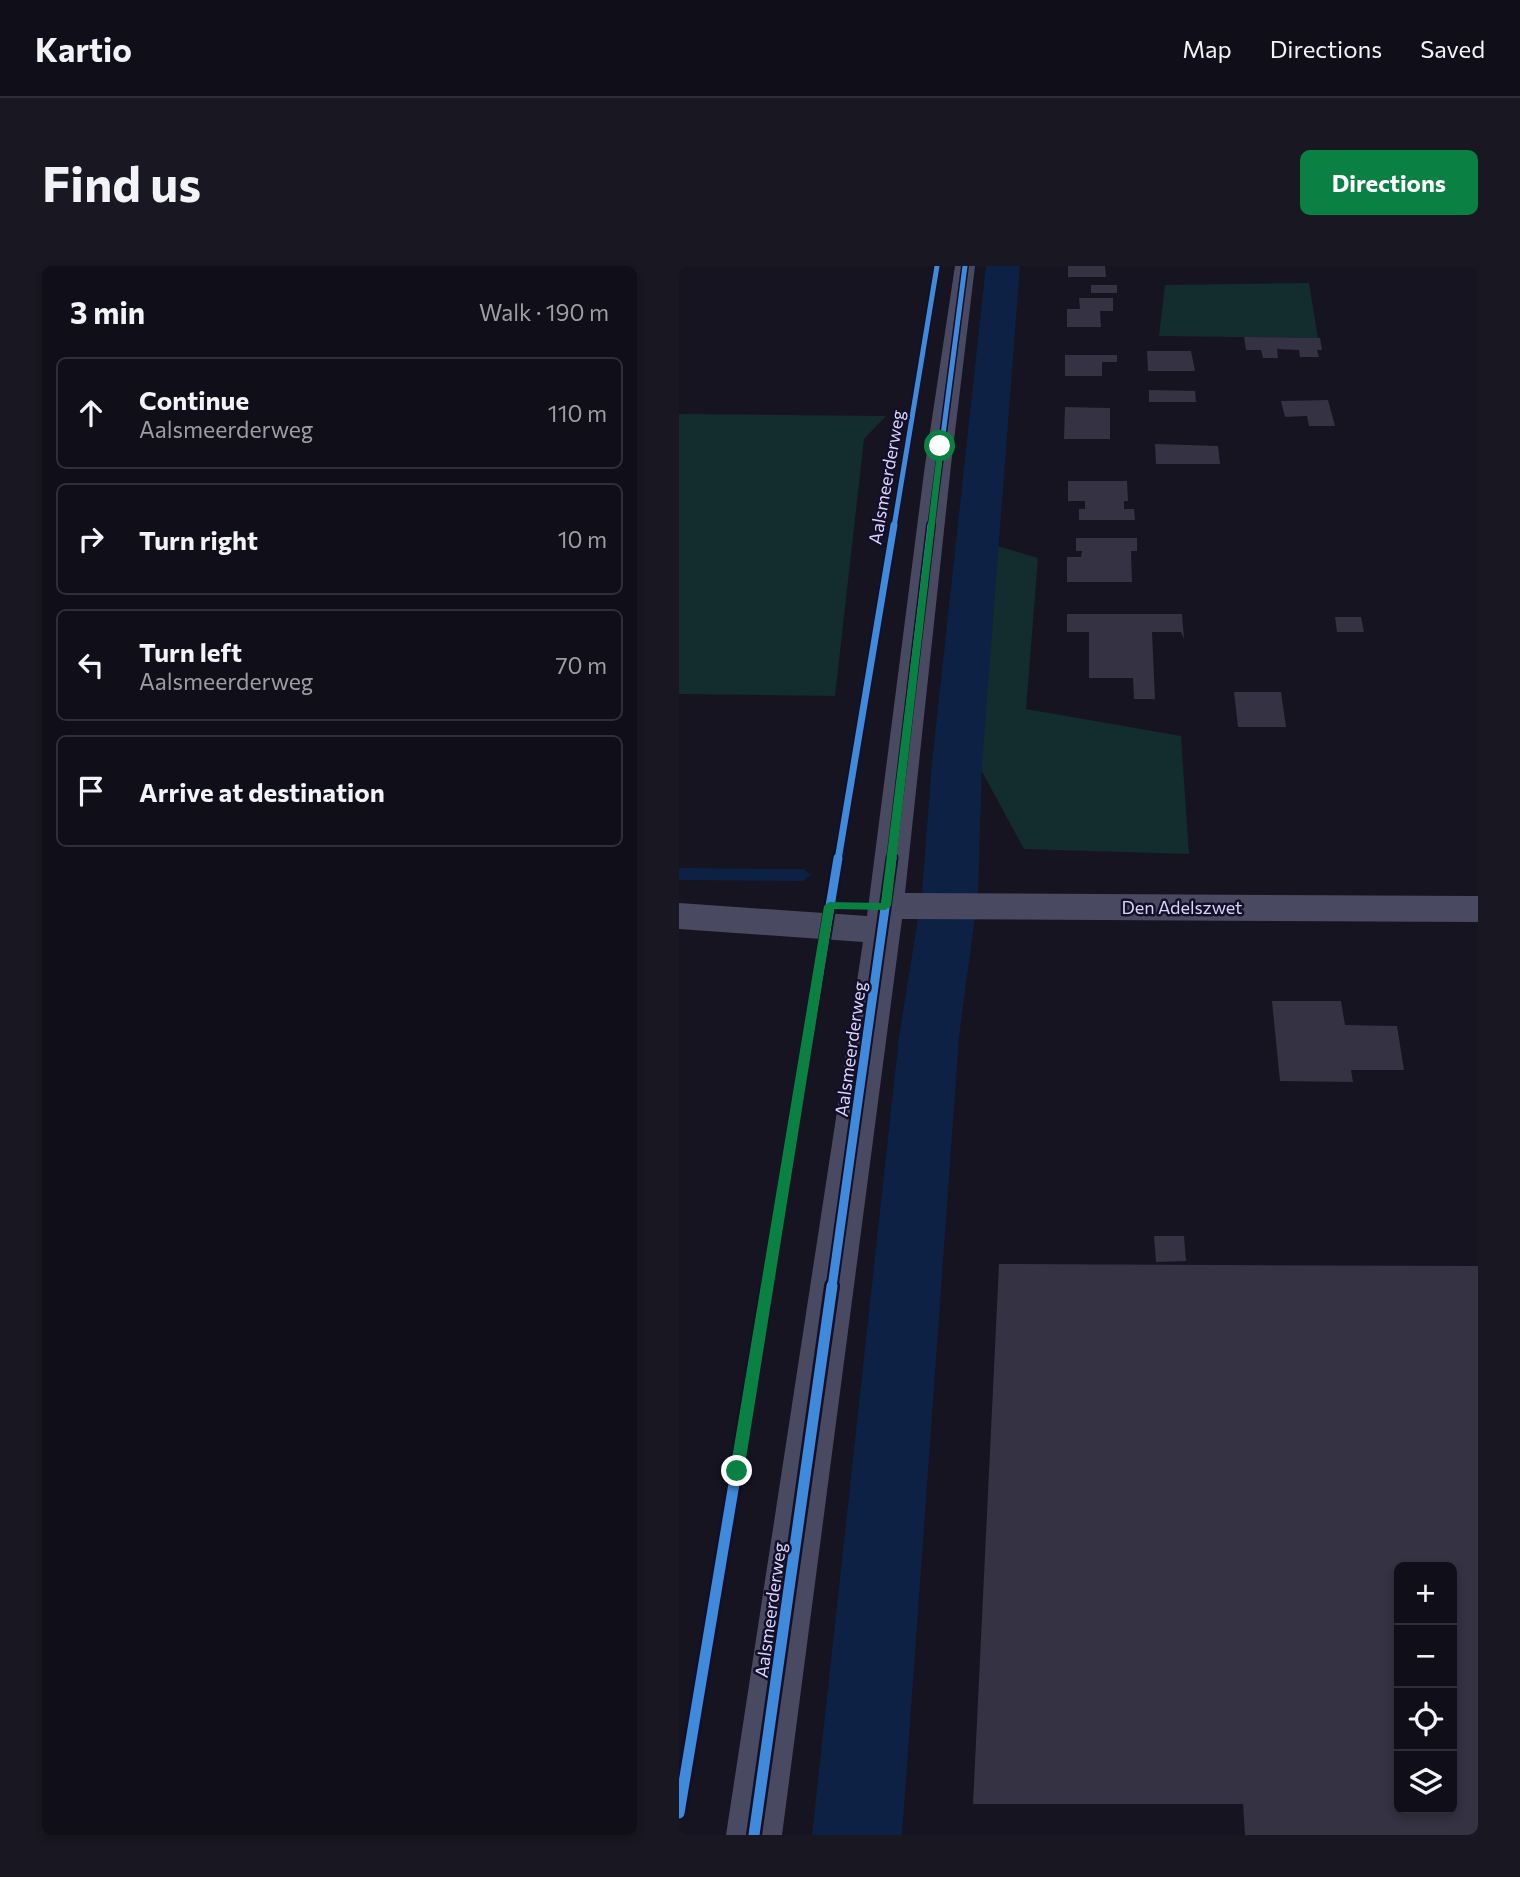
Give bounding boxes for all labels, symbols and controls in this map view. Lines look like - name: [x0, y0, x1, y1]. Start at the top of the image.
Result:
- text: Kartio: [35, 28, 132, 69]
- text: Map: [1182, 34, 1232, 63]
- text: Directions: [1270, 34, 1382, 63]
- text: Saved: [1420, 34, 1485, 63]
- button: Directions: [1300, 150, 1478, 215]
- text: Find us: [42, 152, 201, 212]
- text: 3 min: [70, 293, 145, 330]
- text: Walk · 190 m: [479, 298, 609, 326]
- text: Continue: [139, 384, 249, 415]
- icon: ahead: [72, 394, 110, 432]
- text: 110 m: [548, 399, 607, 427]
- street label: Aalsmeerderweg: [863, 408, 909, 546]
- text: Aalsmeerderweg: [139, 415, 313, 443]
- route start: [924, 430, 955, 461]
- icon: right: [72, 520, 110, 558]
- text: Turn right: [139, 524, 258, 555]
- text: 10 m: [558, 525, 607, 553]
- text: Turn left: [139, 636, 242, 667]
- icon: left: [72, 646, 110, 684]
- text: 70 m: [555, 651, 607, 679]
- text: Aalsmeerderweg: [139, 667, 313, 695]
- icon: arrive: [72, 772, 110, 810]
- text: Arrive at destination: [139, 776, 385, 807]
- street label: Den Adelszwet: [1122, 896, 1242, 918]
- street label: Aalsmeerderweg: [830, 980, 870, 1118]
- route end: [721, 1455, 752, 1486]
- street label: Aalsmeerderweg: [750, 1541, 790, 1679]
- map controls: [1394, 1562, 1457, 1814]
- button: +: [1394, 1562, 1457, 1625]
- button: −: [1394, 1625, 1457, 1688]
- button: locate: [1394, 1688, 1457, 1751]
- button: layers: [1394, 1751, 1457, 1814]

